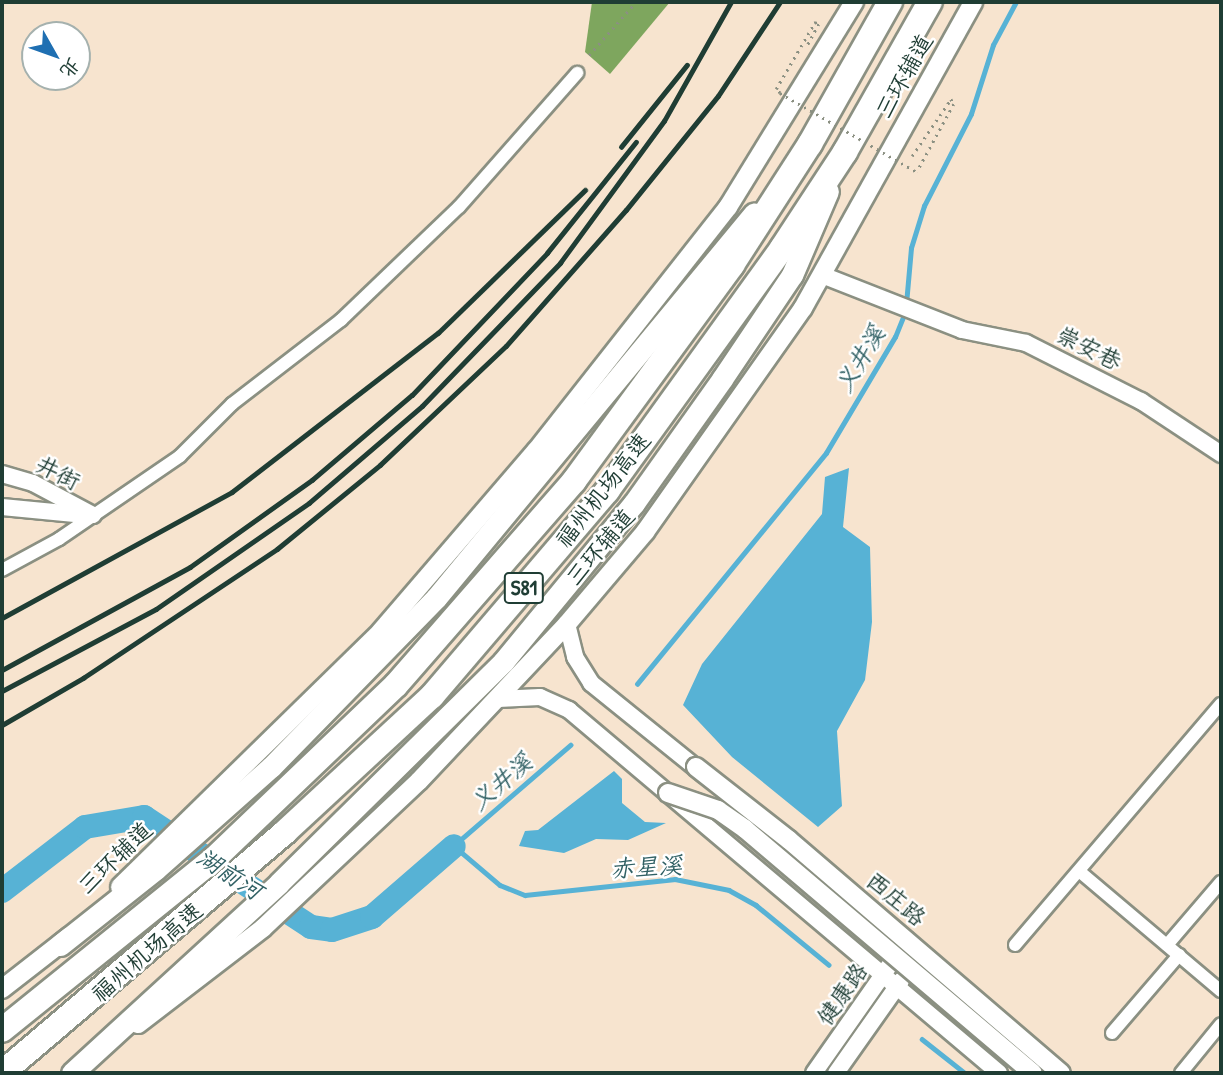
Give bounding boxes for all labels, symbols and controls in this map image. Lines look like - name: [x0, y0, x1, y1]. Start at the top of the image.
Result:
- north arrow: [21, 21, 91, 91]
- street label: 三环辅道: [870, 29, 938, 123]
- text: 北: [54, 53, 87, 84]
- street label: 崇安巷: [1052, 320, 1126, 376]
- water label: 义井溪: [829, 321, 891, 397]
- street label: 福州机场高速: [550, 427, 656, 553]
- street label: 井街: [31, 450, 85, 496]
- street label: 三环辅道: [560, 503, 640, 591]
- road number: S81: [503, 570, 545, 606]
- water label: 义井溪: [464, 748, 538, 816]
- street label: 三环辅道: [72, 816, 158, 900]
- water label: 湖前河: [192, 842, 268, 906]
- water label: 赤星溪: [609, 851, 683, 883]
- street label: 西庄路: [861, 866, 931, 932]
- street label: 福州机场高速: [86, 896, 208, 1008]
- street label: 健康路: [811, 958, 873, 1030]

